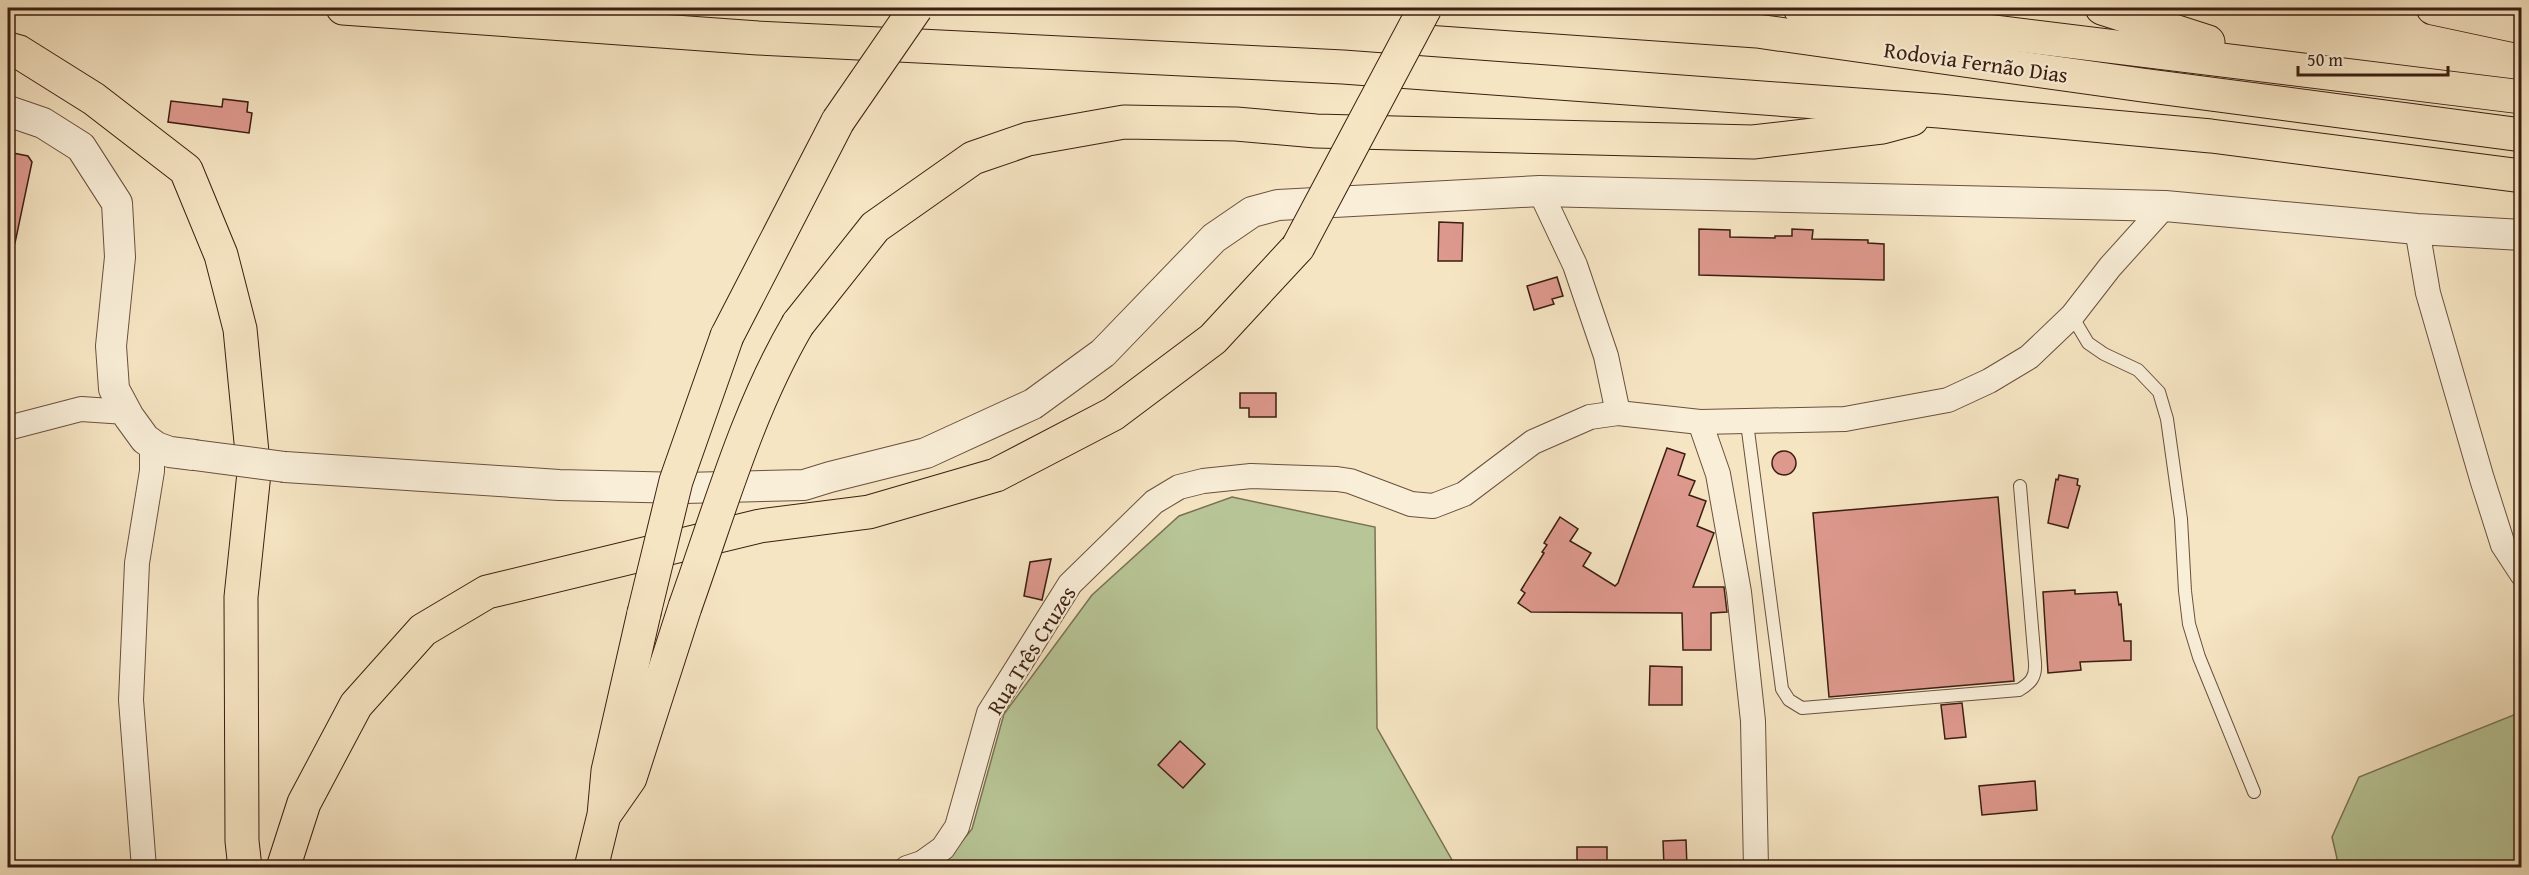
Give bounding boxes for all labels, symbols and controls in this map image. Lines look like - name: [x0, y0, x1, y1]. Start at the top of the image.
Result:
- street label: Rodovia Fernão Dias: [1882, 33, 2070, 91]
- scale bar: [2298, 39, 2448, 77]
- text: 50 m: [2307, 46, 2343, 73]
- street label: Rua Três Cruzes: [979, 579, 1083, 721]

